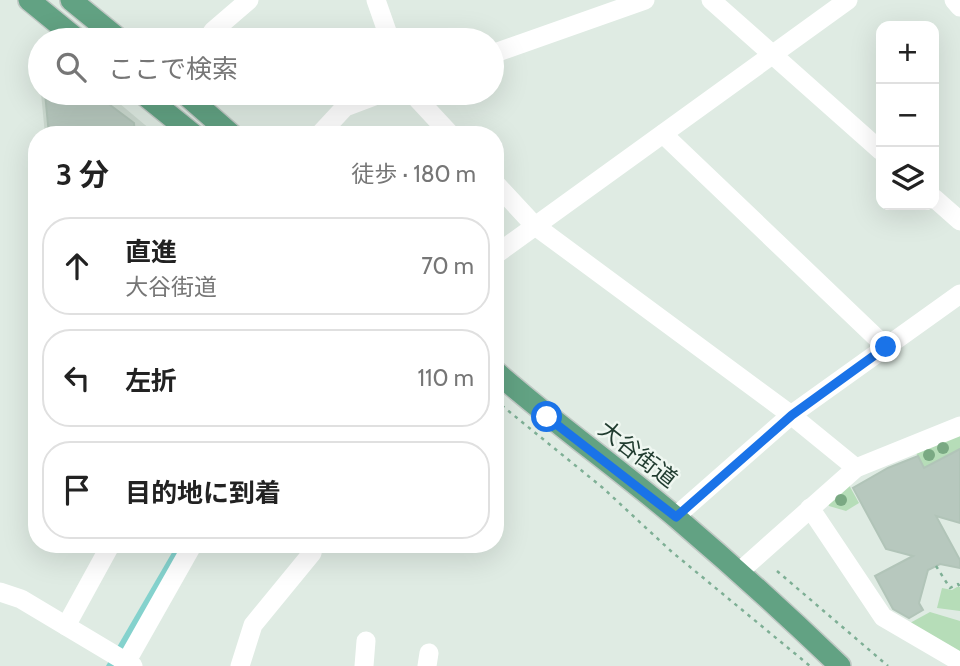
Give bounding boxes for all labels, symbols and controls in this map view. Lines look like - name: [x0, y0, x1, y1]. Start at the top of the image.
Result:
- map controls: [876, 21, 939, 210]
- button: +: [876, 21, 939, 84]
- search box: [28, 28, 504, 105]
- icon: search: [52, 48, 90, 86]
- text: ここで検索: [108, 53, 238, 85]
- button: −: [876, 84, 939, 147]
- button: layers: [876, 147, 939, 210]
- text: 3 分: [56, 156, 109, 193]
- text: 徒歩 · 180 m: [351, 160, 476, 188]
- text: 直進: [125, 236, 177, 268]
- icon: ahead: [58, 247, 96, 285]
- text: 70 m: [421, 252, 474, 280]
- text: 大谷街道: [125, 273, 217, 301]
- route end: [870, 331, 901, 362]
- icon: left: [58, 359, 96, 397]
- text: 110 m: [418, 364, 474, 392]
- text: 左折: [125, 365, 177, 397]
- route start: [531, 401, 562, 432]
- street label: 大谷街道: [593, 415, 683, 493]
- icon: arrive: [58, 471, 96, 509]
- text: 目的地に到着: [125, 477, 281, 509]

